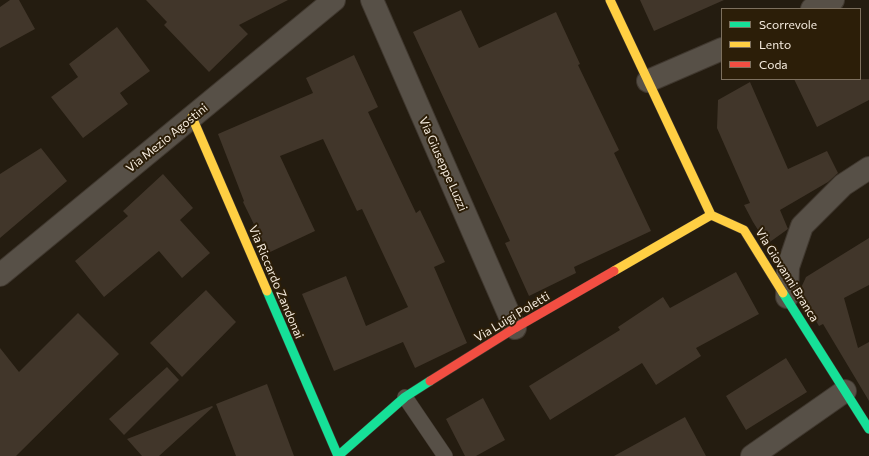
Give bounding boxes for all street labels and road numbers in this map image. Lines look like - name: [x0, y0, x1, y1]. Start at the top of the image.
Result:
- street label: Via Mezio Agostini: [123, 101, 211, 175]
- street label: Via Giuseppe Luzzi: [416, 115, 470, 213]
- street label: Via Riccardo Zandonai: [246, 223, 306, 341]
- street label: Via Giovanni Branca: [752, 225, 822, 325]
- street label: Via Luigi Poletti: [472, 289, 552, 345]

